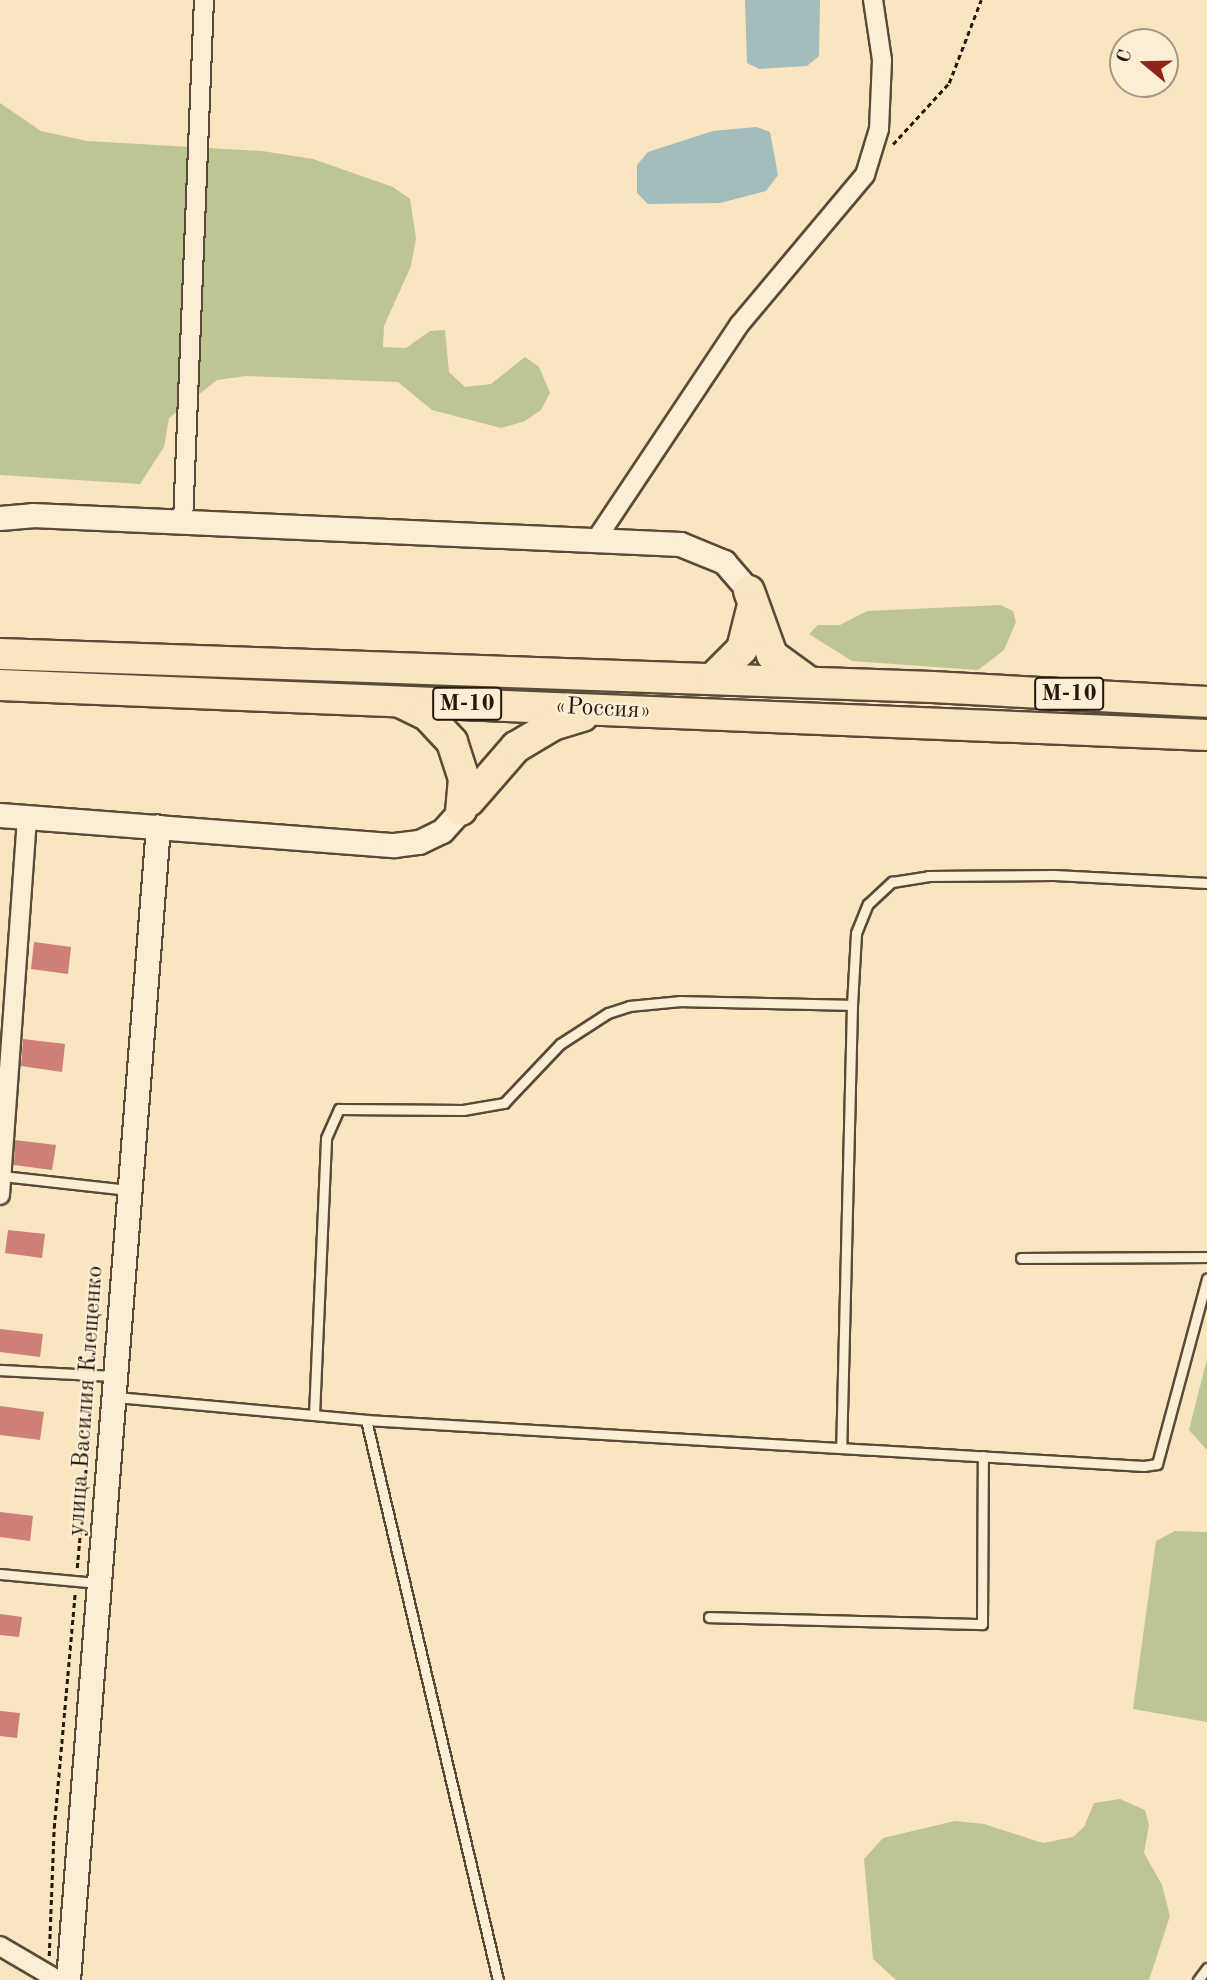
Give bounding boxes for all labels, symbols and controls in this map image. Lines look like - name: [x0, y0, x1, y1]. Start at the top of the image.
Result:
- north arrow: [1109, 28, 1179, 98]
- text: С: [1115, 48, 1137, 66]
- road number: М-10: [1034, 674, 1104, 714]
- road number: М-10: [432, 684, 502, 724]
- street label: «Россия»: [554, 693, 652, 727]
- street label: улица Василия Клещенко: [63, 1265, 111, 1537]

